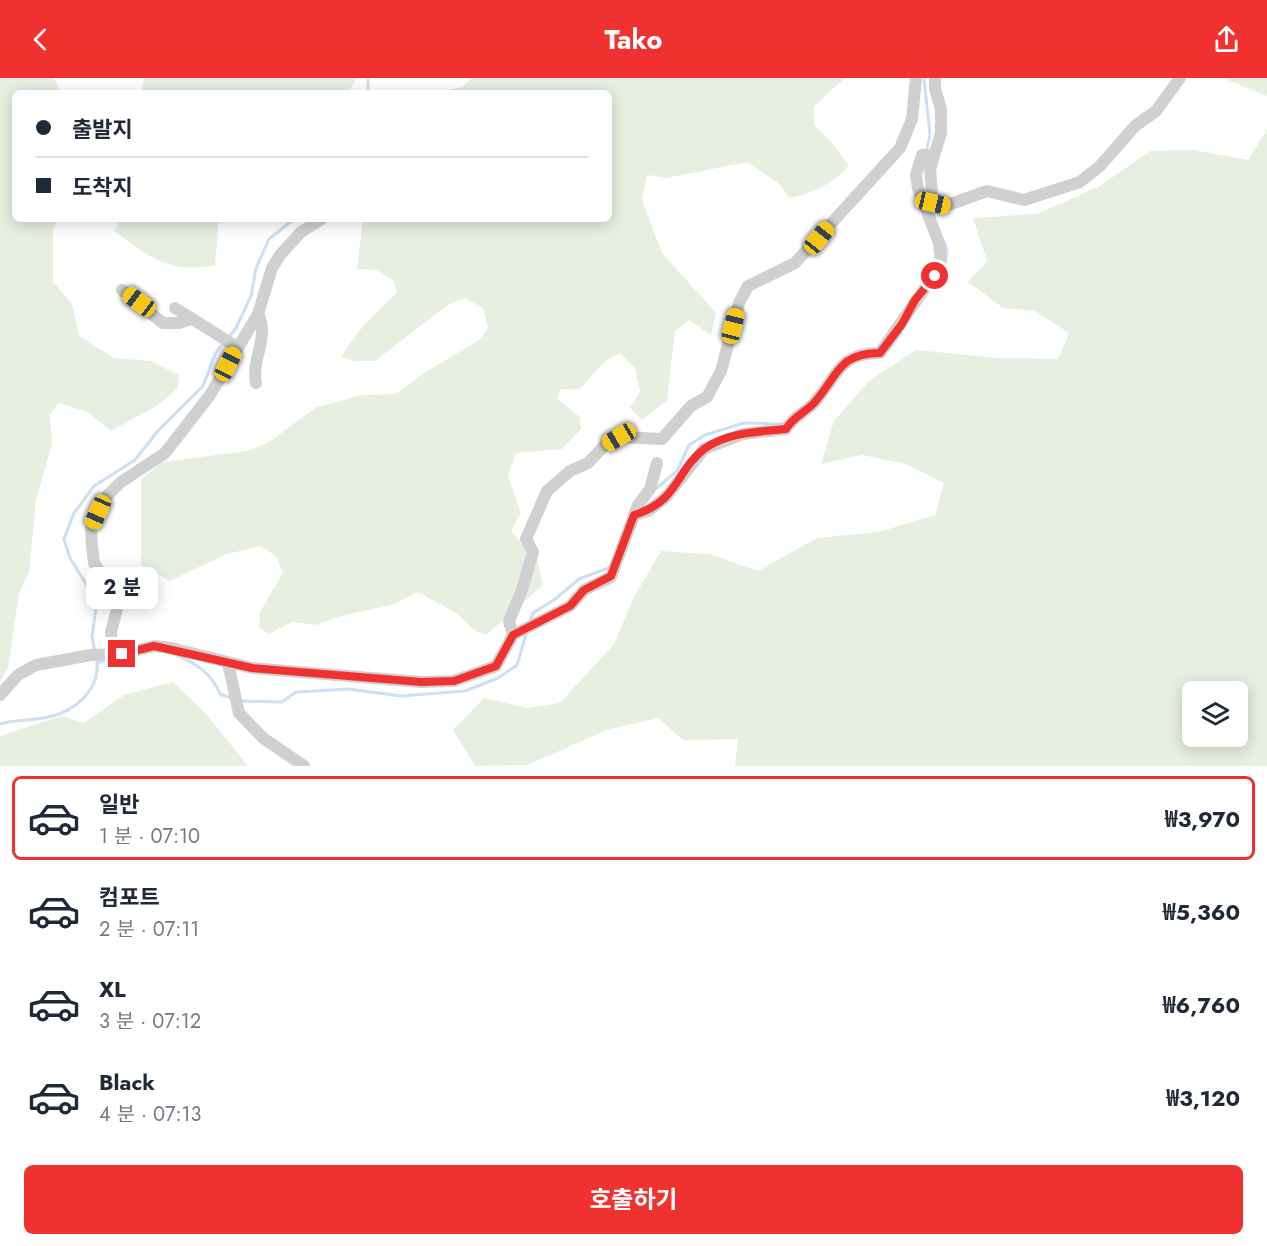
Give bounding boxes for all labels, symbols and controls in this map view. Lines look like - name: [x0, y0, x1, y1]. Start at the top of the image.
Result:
- text: Tako: [604, 20, 663, 59]
- icon: back: [24, 23, 57, 56]
- icon: share: [1210, 23, 1243, 56]
- text: 출발지: [72, 113, 133, 145]
- text: 도착지: [72, 171, 133, 203]
- car: [913, 190, 953, 216]
- car: [801, 218, 837, 258]
- route start: [921, 262, 948, 289]
- car: [119, 284, 159, 320]
- car: [720, 306, 746, 346]
- car: [212, 344, 244, 384]
- car: [599, 420, 639, 454]
- car: [82, 492, 114, 532]
- callout: 2 분: [86, 567, 158, 609]
- text: 2 분: [103, 573, 141, 602]
- route end: [108, 640, 135, 667]
- map controls: [1182, 681, 1248, 747]
- button: layers: [1182, 681, 1248, 747]
- text: 일반: [99, 788, 139, 820]
- icon: car: [27, 791, 81, 845]
- text: ₩3,970: [1165, 803, 1240, 835]
- text: 1 분 · 07:10: [99, 822, 200, 851]
- text: 컴포트: [99, 881, 160, 913]
- icon: car: [27, 884, 81, 938]
- text: ₩5,360: [1163, 896, 1240, 928]
- text: 2 분 · 07:11: [99, 915, 199, 944]
- text: XL: [99, 973, 126, 1005]
- icon: car: [27, 977, 81, 1031]
- text: ₩6,760: [1163, 989, 1240, 1021]
- text: 3 분 · 07:12: [99, 1007, 201, 1036]
- text: Black: [99, 1066, 155, 1098]
- icon: car: [27, 1070, 81, 1124]
- text: ₩3,120: [1166, 1082, 1240, 1114]
- text: 4 분 · 07:13: [99, 1100, 201, 1129]
- button: 호출하기: [24, 1165, 1243, 1234]

